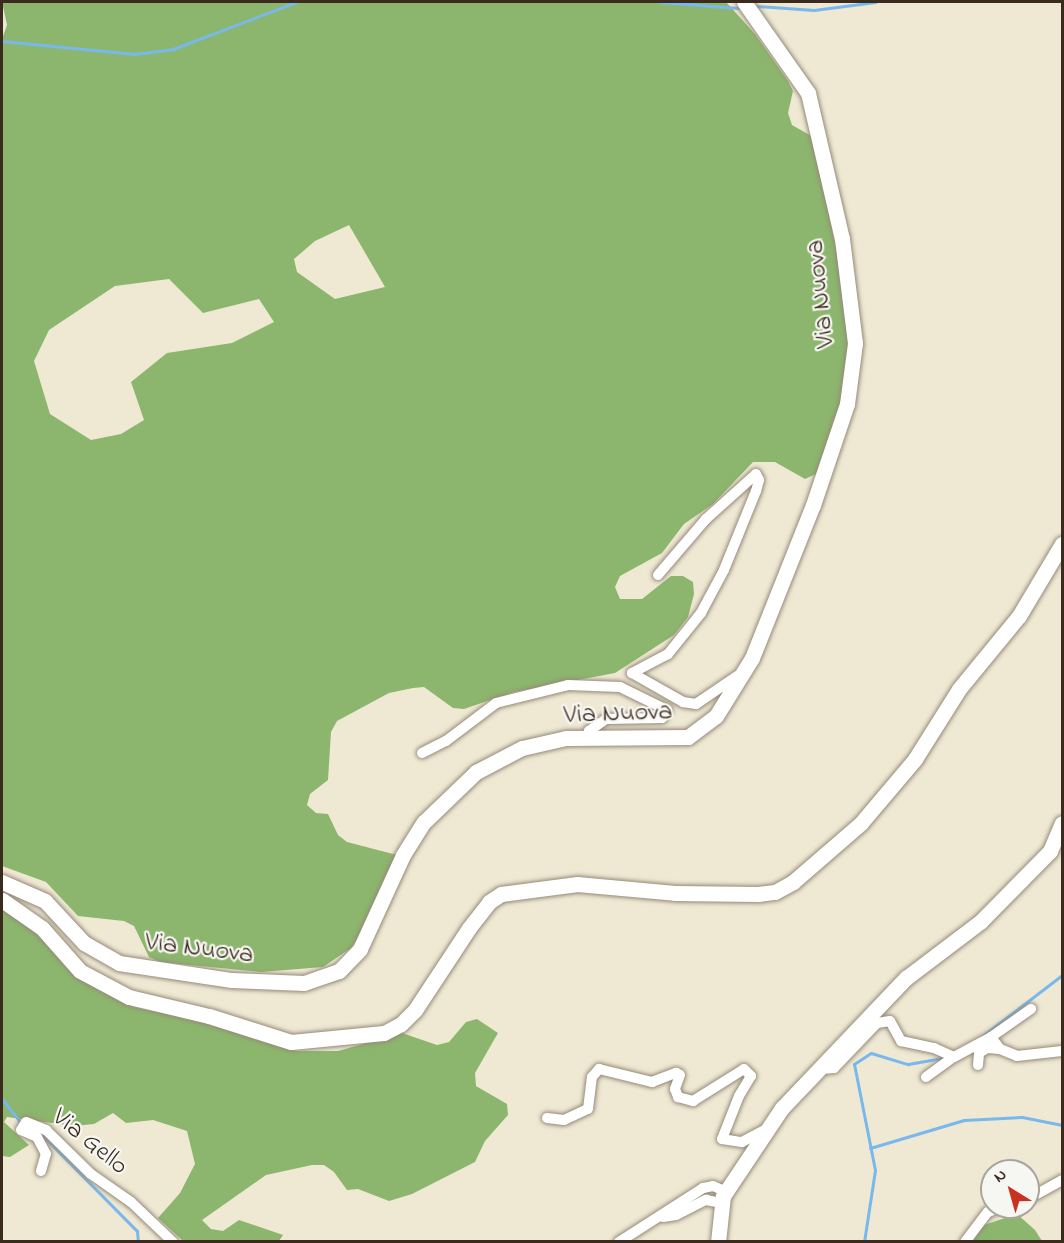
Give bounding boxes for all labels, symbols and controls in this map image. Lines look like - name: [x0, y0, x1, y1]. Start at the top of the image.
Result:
- street label: Via Nuova: [801, 238, 843, 350]
- street label: Via Nuova: [563, 698, 673, 732]
- street label: Via Nuova: [143, 928, 255, 972]
- street label: Via Gello: [45, 1103, 133, 1183]
- north arrow: [980, 1159, 1040, 1219]
- text: N: [989, 1163, 1012, 1189]

